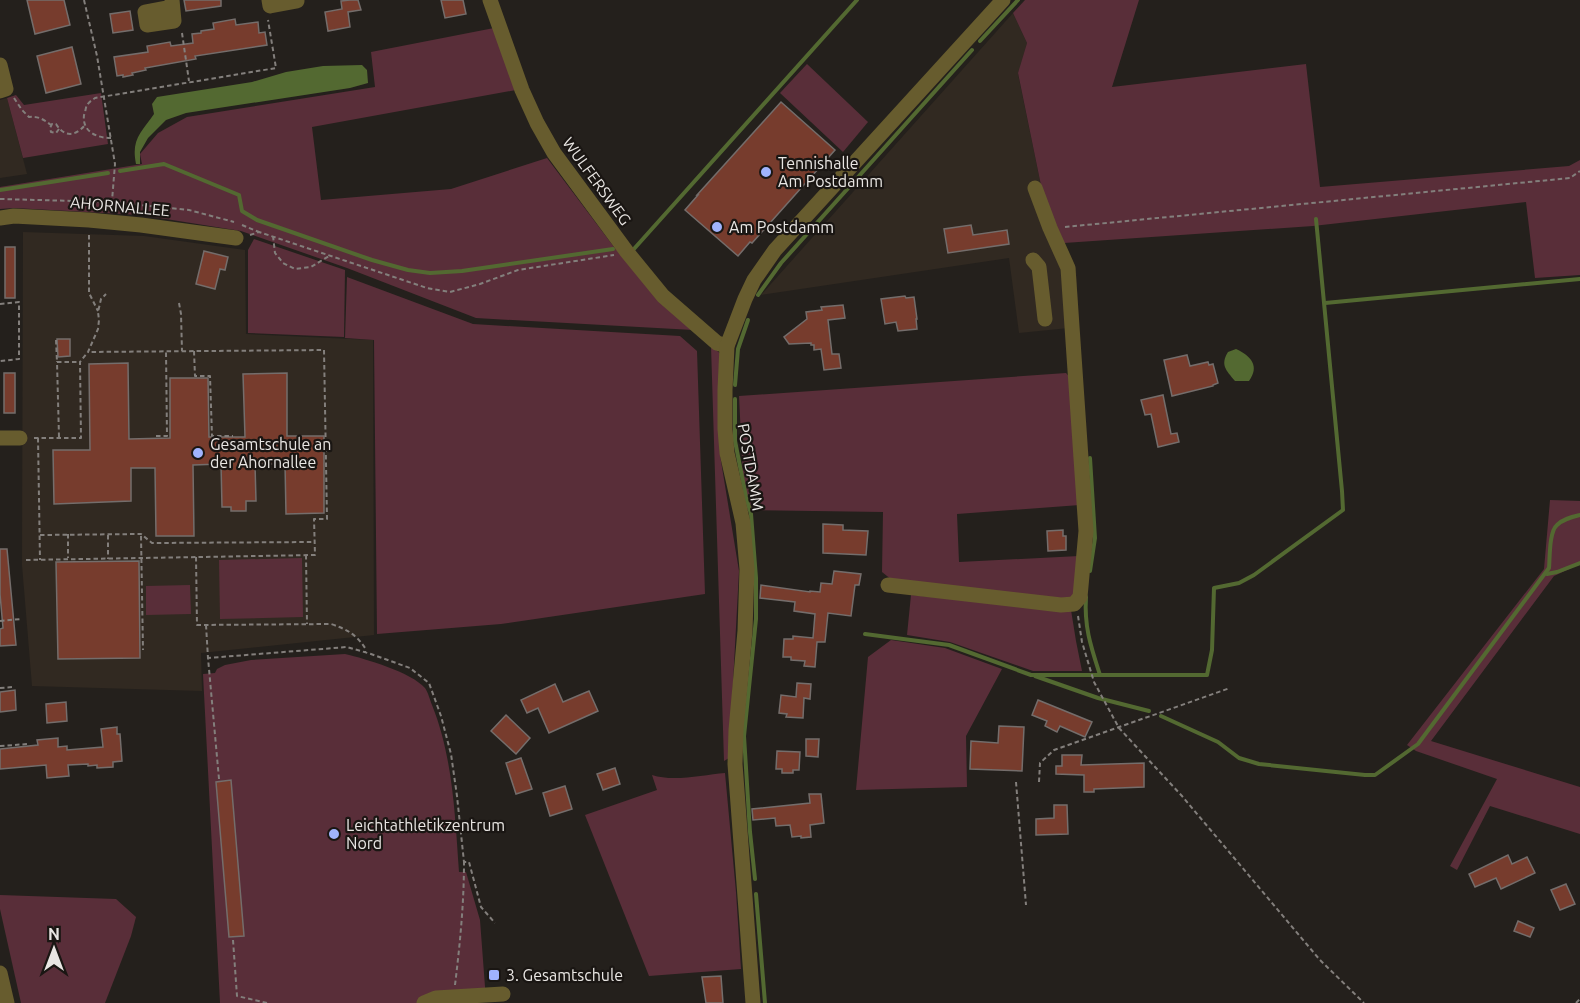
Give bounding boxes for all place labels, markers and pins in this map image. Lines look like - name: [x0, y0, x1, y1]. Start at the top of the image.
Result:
- place label: Tennishalle Am Postdamm: [778, 154, 883, 190]
- marker: Tennishalle Am Postdamm: [759, 165, 773, 179]
- place label: Am Postdamm: [729, 218, 834, 236]
- marker: Am Postdamm: [710, 220, 724, 234]
- place label: Gesamtschule an der Ahornallee: [210, 435, 331, 471]
- marker: Gesamtschule an der Ahornallee: [191, 446, 205, 460]
- place label: Leichtathletikzentrum Nord: [346, 816, 505, 852]
- marker: Leichtathletikzentrum Nord: [327, 827, 341, 841]
- place label: 3. Gesamtschule: [506, 966, 623, 984]
- marker: 3. Gesamtschule: [487, 968, 501, 982]

